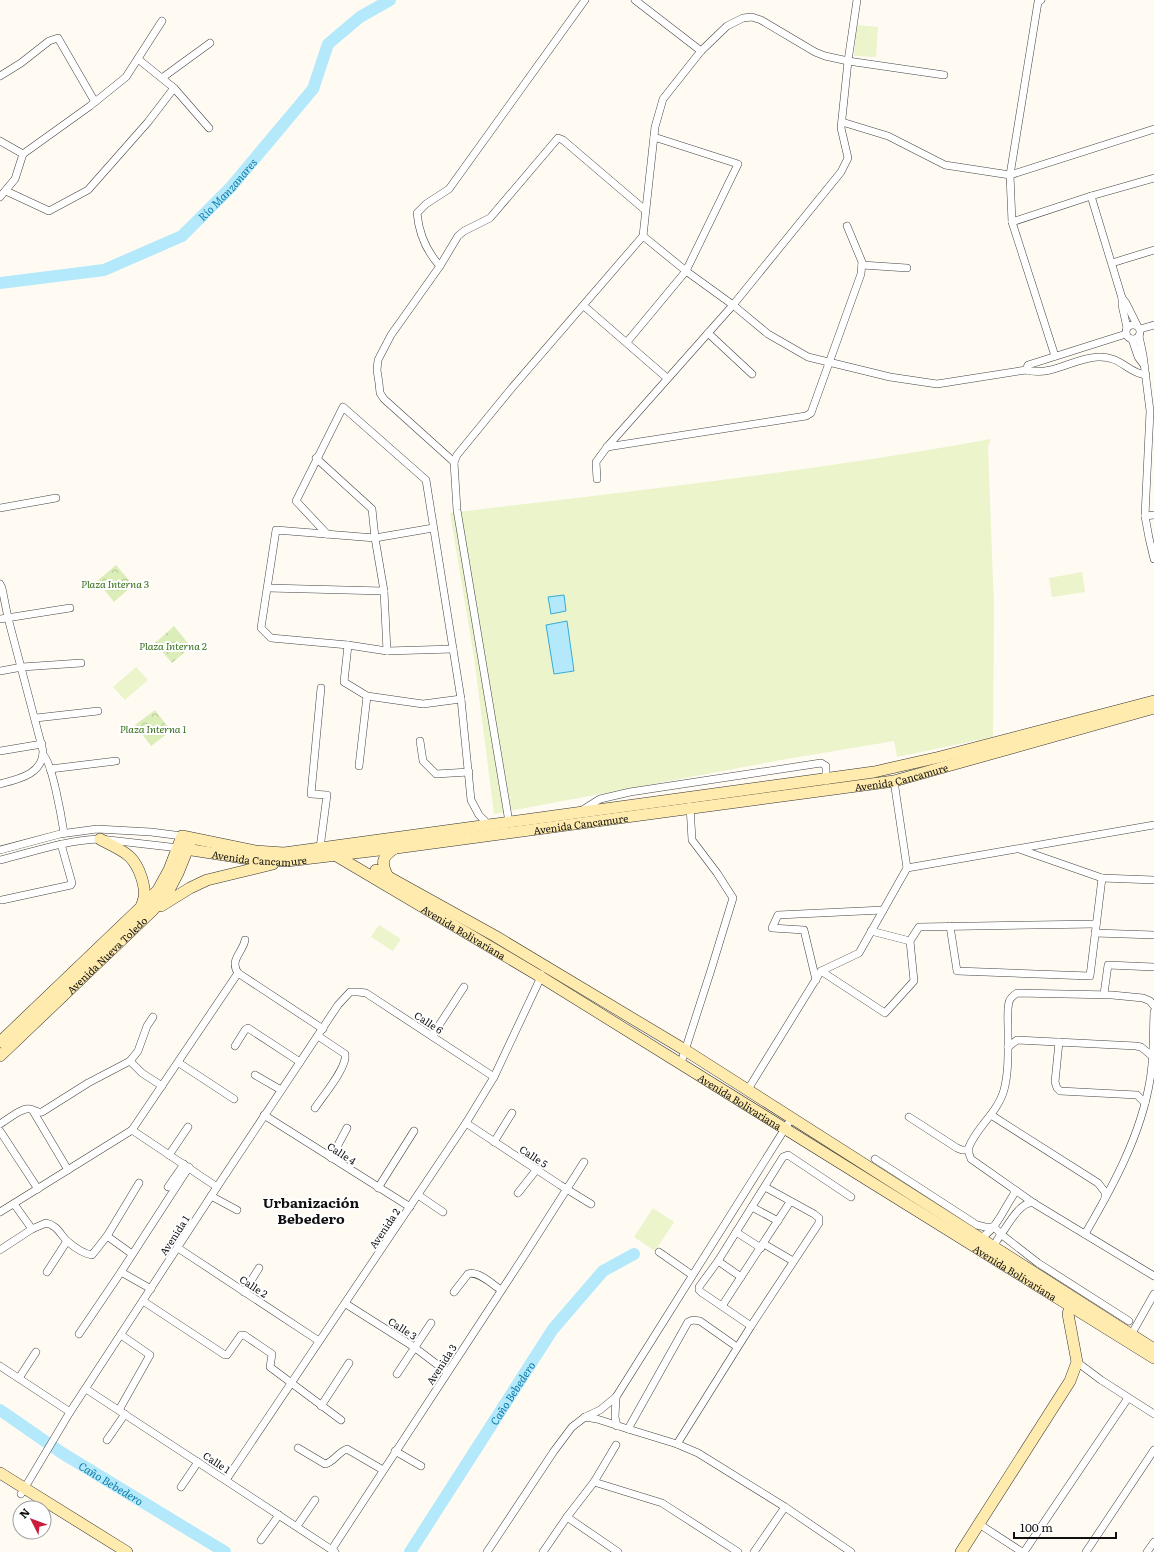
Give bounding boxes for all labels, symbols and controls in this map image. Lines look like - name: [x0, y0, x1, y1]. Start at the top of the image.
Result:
- water label: Río Manzanares: [194, 154, 260, 224]
- park label: Plaza Interna 3: [81, 576, 149, 591]
- park label: Plaza Interna 2: [139, 638, 207, 653]
- park label: Plaza Interna 1: [120, 721, 186, 736]
- street label: Avenida Cancamure: [854, 759, 949, 794]
- street label: Avenida Cancamure: [532, 809, 629, 837]
- street label: Avenida Cancamure: [211, 846, 308, 869]
- street label: Avenida Bolivariana: [419, 901, 510, 963]
- street label: Avenida Nueva Toledo: [63, 912, 150, 997]
- street label: Calle 6: [412, 1007, 447, 1037]
- street label: Avenida Bolivariana: [696, 1069, 785, 1133]
- street label: Calle 4: [325, 1138, 360, 1168]
- street label: Calle 5: [517, 1141, 551, 1171]
- district label: Urbanización Bebedero: [263, 1192, 359, 1228]
- street label: Avenida 2: [365, 1205, 403, 1251]
- street label: Avenida 1: [156, 1212, 192, 1258]
- street label: Avenida Bolivariana: [971, 1240, 1061, 1304]
- street label: Calle 2: [237, 1271, 271, 1301]
- street label: Calle 3: [386, 1313, 420, 1343]
- street label: Avenida 3: [422, 1341, 460, 1387]
- water label: Caño Bebedero: [486, 1358, 538, 1428]
- street label: Calle 1: [200, 1448, 234, 1476]
- water label: Caño Bebedero: [76, 1457, 147, 1509]
- north arrow: [12, 1500, 52, 1540]
- text: N: [15, 1504, 33, 1521]
- scale bar: [1014, 1514, 1116, 1540]
- text: 100 m: [1020, 1518, 1053, 1536]

